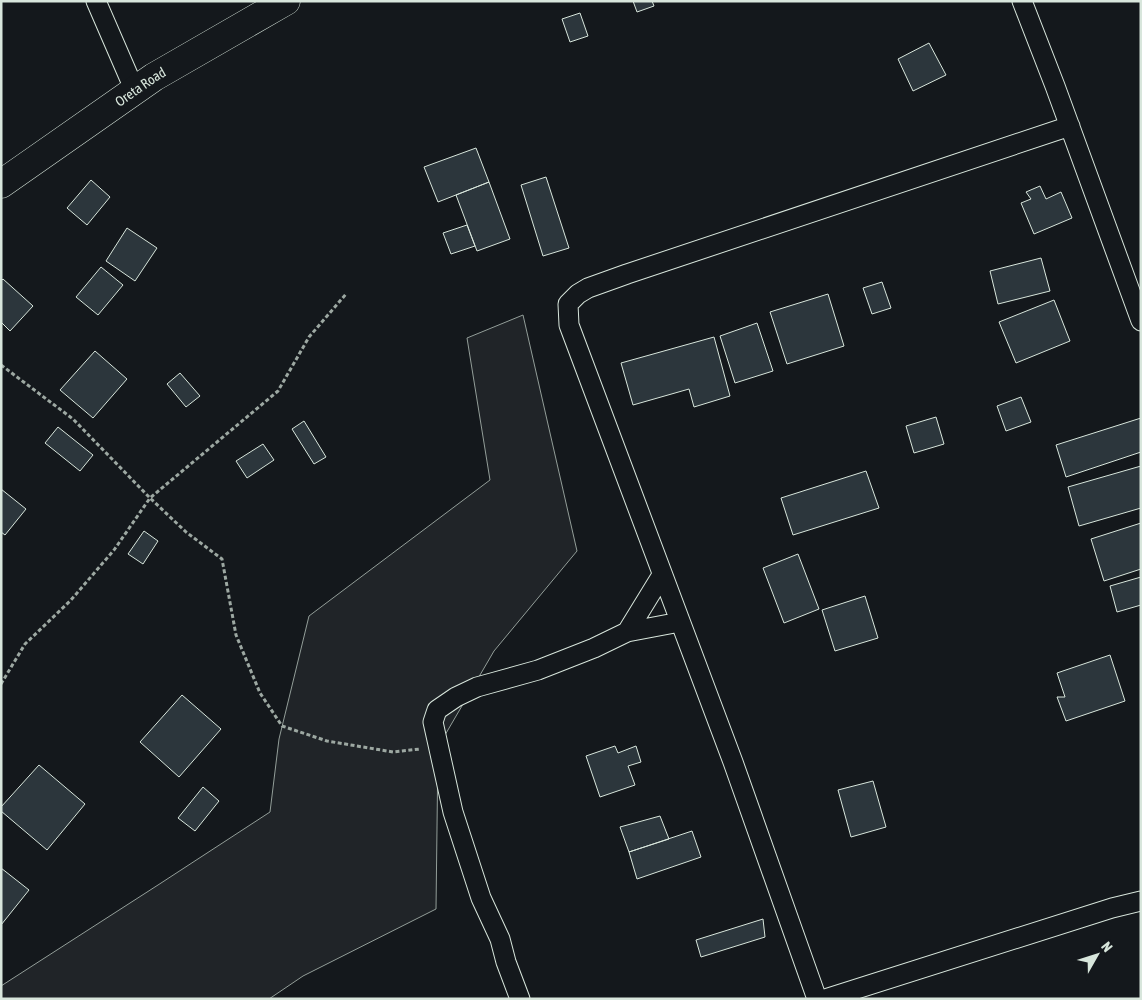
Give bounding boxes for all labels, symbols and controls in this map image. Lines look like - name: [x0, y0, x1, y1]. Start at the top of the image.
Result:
- street label: Oreta Road: [112, 64, 169, 110]
- north arrow: [1072, 930, 1122, 980]
- text: N: [1098, 939, 1116, 955]

